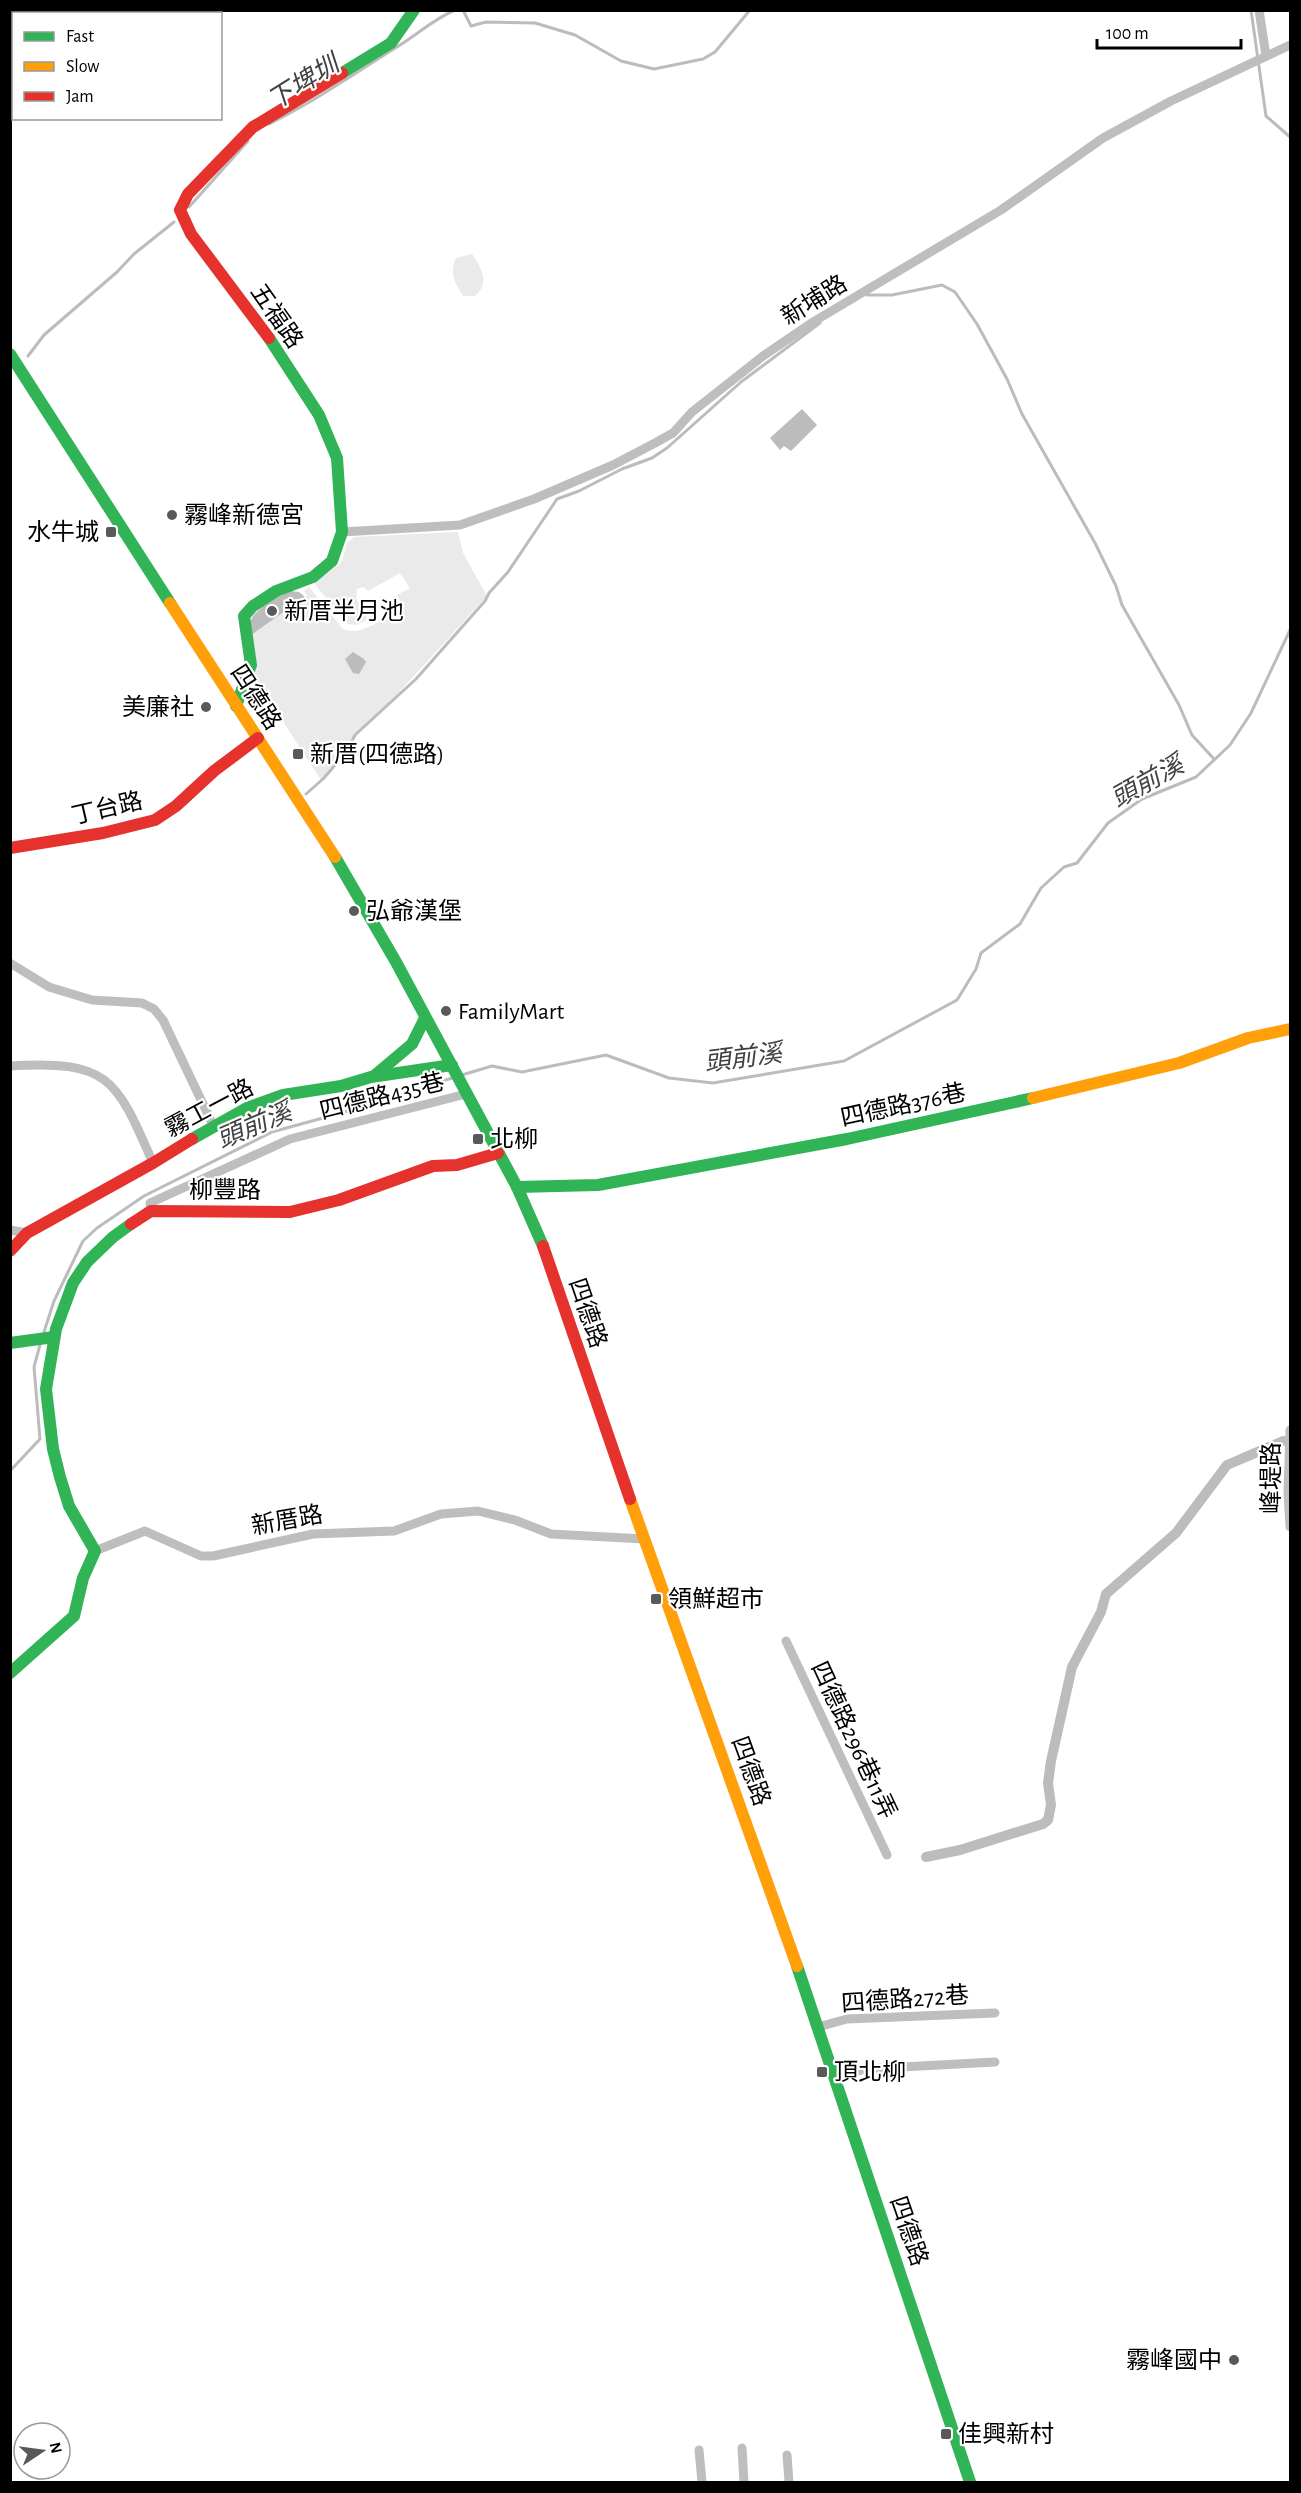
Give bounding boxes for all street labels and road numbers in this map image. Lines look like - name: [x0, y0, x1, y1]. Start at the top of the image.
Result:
- street label: 新埔路: [777, 270, 851, 330]
- street label: 五福路: [246, 279, 308, 353]
- street label: 四德路: [225, 660, 287, 734]
- street label: 丁台路: [69, 787, 145, 829]
- street label: 四德路435巷: [317, 1068, 447, 1124]
- street label: 霧工一路: [161, 1074, 257, 1142]
- street label: 四德路376巷: [838, 1079, 968, 1131]
- street label: 柳豐路: [189, 1177, 261, 1203]
- street label: 四德路: [564, 1275, 612, 1351]
- street label: 峰堤路: [1258, 1442, 1284, 1514]
- street label: 新厝路: [249, 1501, 325, 1539]
- street label: 四德路296巷11弄: [806, 1657, 902, 1823]
- street label: 四德路: [726, 1733, 776, 1809]
- street label: 四德路272巷: [840, 1982, 970, 2016]
- street label: 四德路: [885, 2193, 933, 2269]

